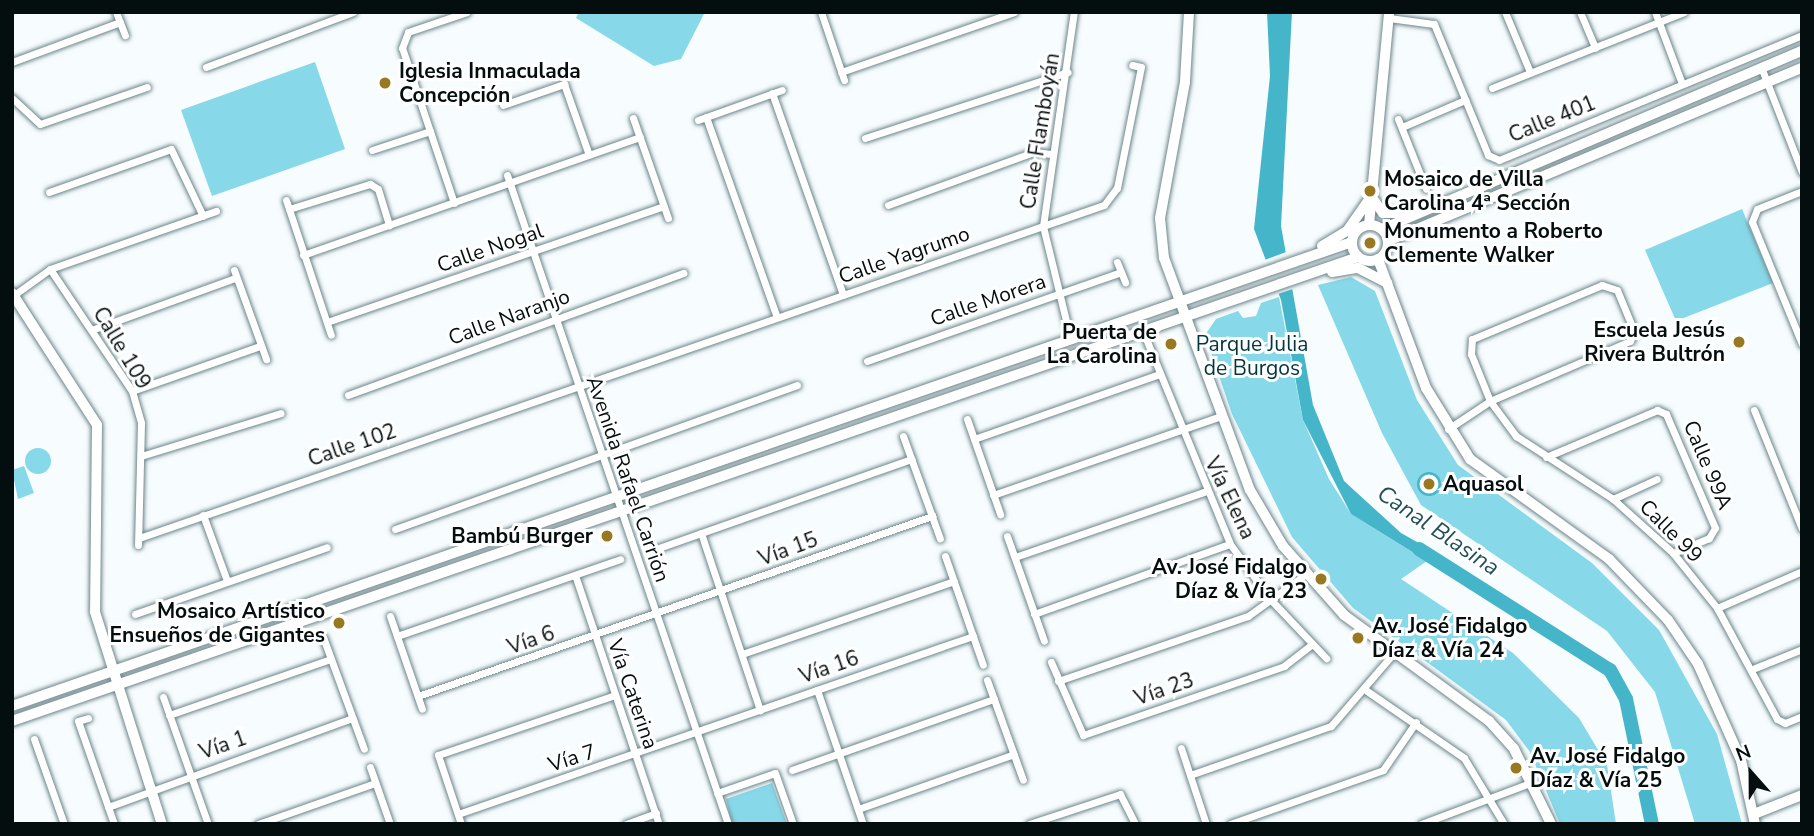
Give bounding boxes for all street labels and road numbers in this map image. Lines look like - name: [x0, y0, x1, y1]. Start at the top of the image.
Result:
- street label: Calle Flamboyán: [1015, 51, 1065, 211]
- street label: Calle 401: [1505, 90, 1599, 148]
- street label: Calle Nogal: [434, 218, 546, 278]
- street label: Calle Yagrumo: [835, 221, 973, 289]
- street label: Calle Morera: [927, 268, 1049, 332]
- street label: Calle Naranjo: [445, 283, 573, 351]
- street label: Calle 109: [88, 302, 156, 394]
- street label: Avenida Rafael Carrión: [581, 373, 675, 585]
- street label: Calle 99A: [1678, 417, 1738, 513]
- street label: Calle 102: [305, 418, 399, 472]
- street label: Vía Elena: [1199, 453, 1261, 543]
- street label: Calle 99: [1634, 494, 1708, 568]
- street label: Vía 15: [755, 527, 821, 571]
- street label: Vía 6: [504, 620, 558, 660]
- street label: Vía Caterina: [602, 636, 664, 752]
- street label: Vía 16: [796, 645, 862, 689]
- street label: Vía 23: [1131, 667, 1197, 711]
- street label: Vía 1: [196, 725, 250, 765]
- street label: Vía 7: [545, 739, 599, 777]

